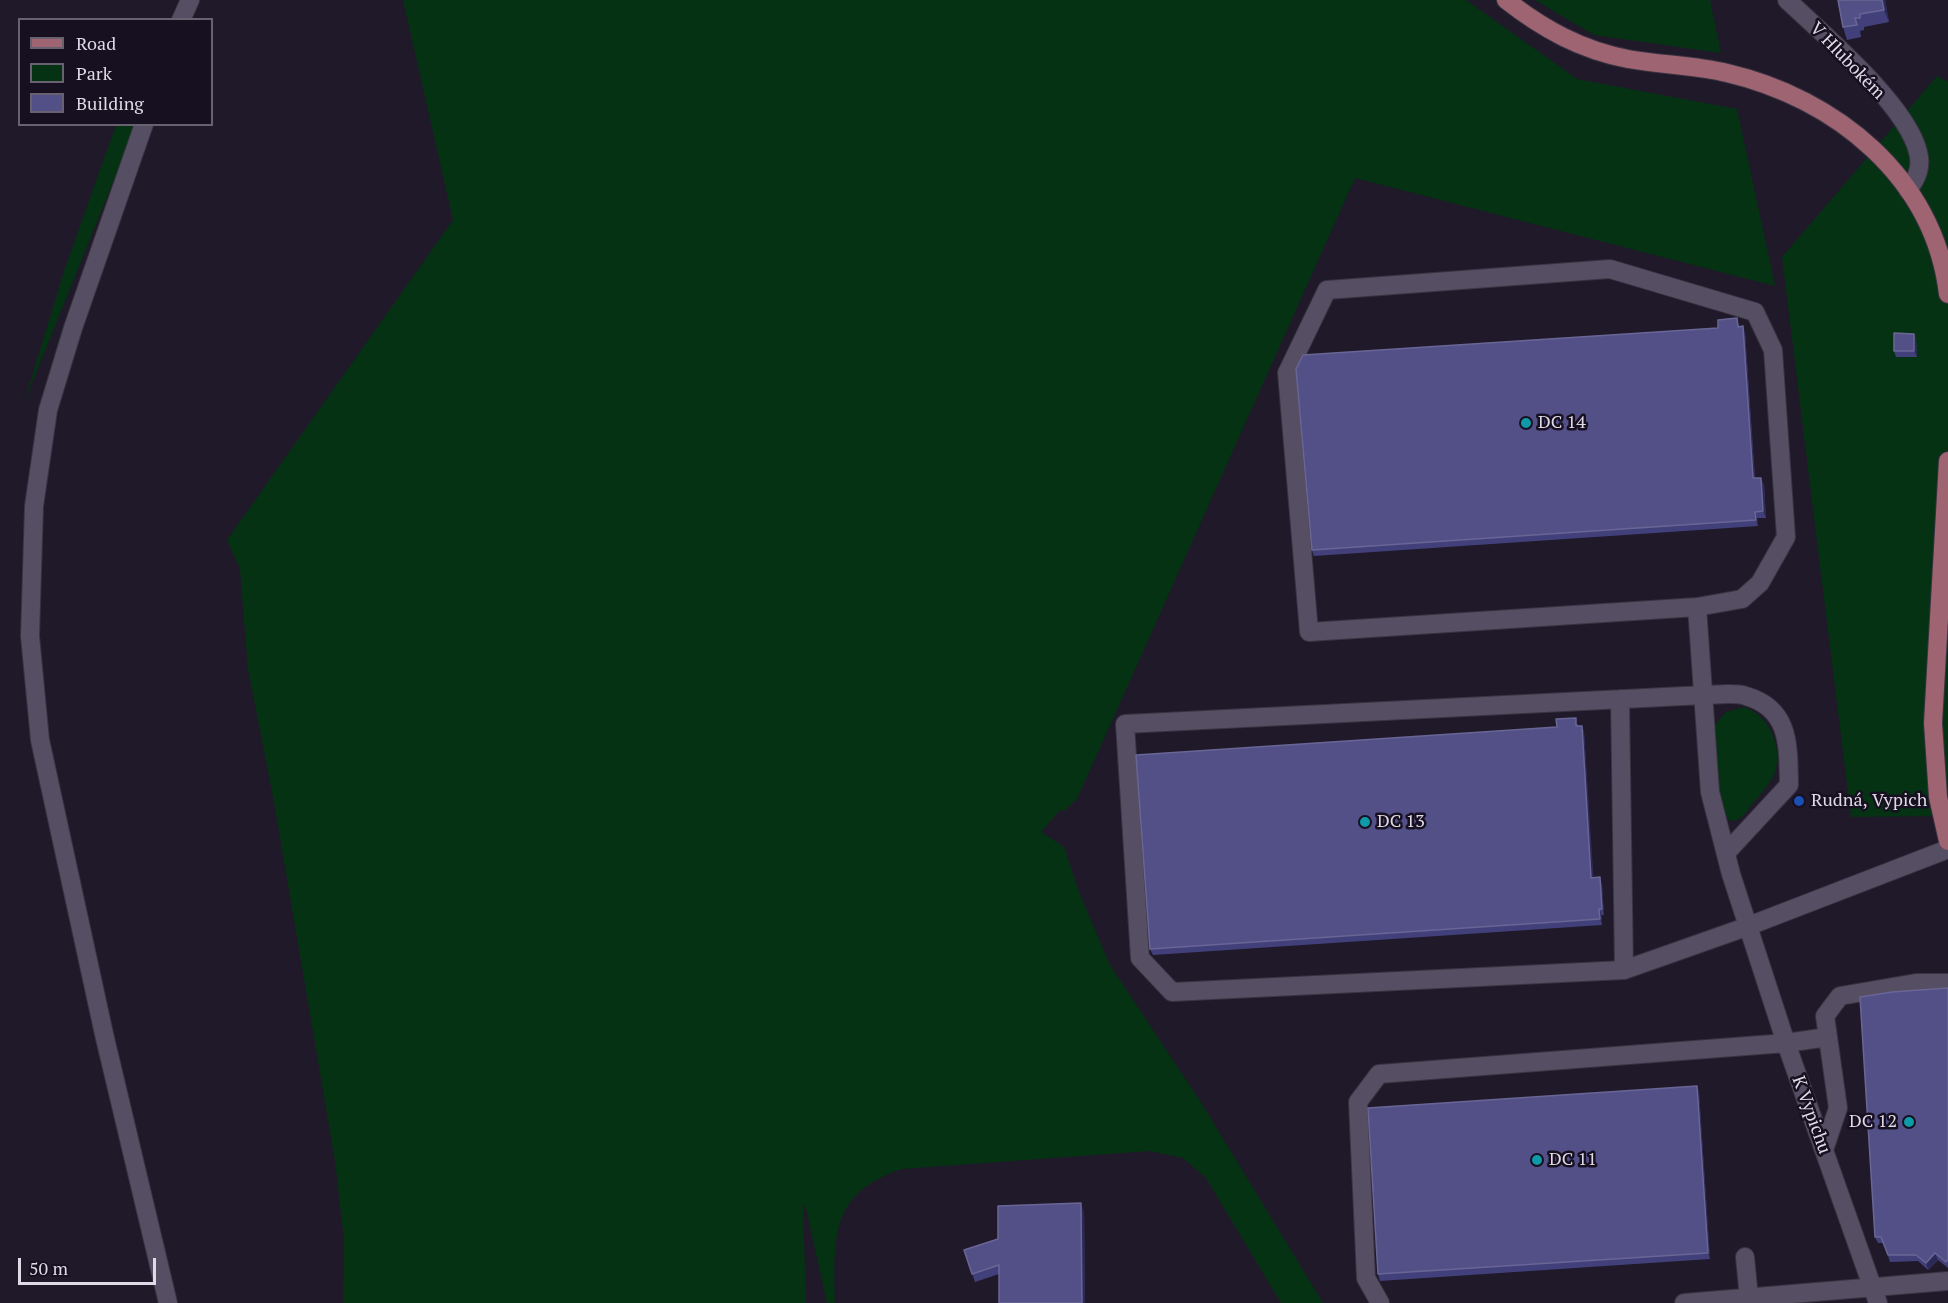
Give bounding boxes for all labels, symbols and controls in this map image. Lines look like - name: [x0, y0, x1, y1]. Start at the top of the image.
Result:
- legend: [18, 18, 213, 126]
- street label: V Hlubokém: [1805, 18, 1889, 104]
- text: Road: [76, 31, 116, 55]
- text: Park: [76, 61, 112, 85]
- text: Building: [76, 91, 144, 115]
- place label: DC 14: [1538, 412, 1586, 434]
- marker: DC 14: [1519, 416, 1533, 430]
- place label: Rudná, Vypich: [1811, 790, 1927, 812]
- marker: Rudná, Vypich: [1792, 794, 1806, 808]
- place label: DC 13: [1377, 811, 1425, 833]
- marker: DC 13: [1358, 815, 1372, 829]
- street label: K Vypichu: [1787, 1073, 1835, 1157]
- place label: DC 12: [1849, 1111, 1897, 1133]
- marker: DC 12: [1902, 1115, 1916, 1129]
- place label: DC 11: [1549, 1149, 1597, 1171]
- marker: DC 11: [1530, 1153, 1544, 1167]
- scale bar: [21, 1246, 159, 1284]
- text: 50 m: [29, 1256, 68, 1280]

